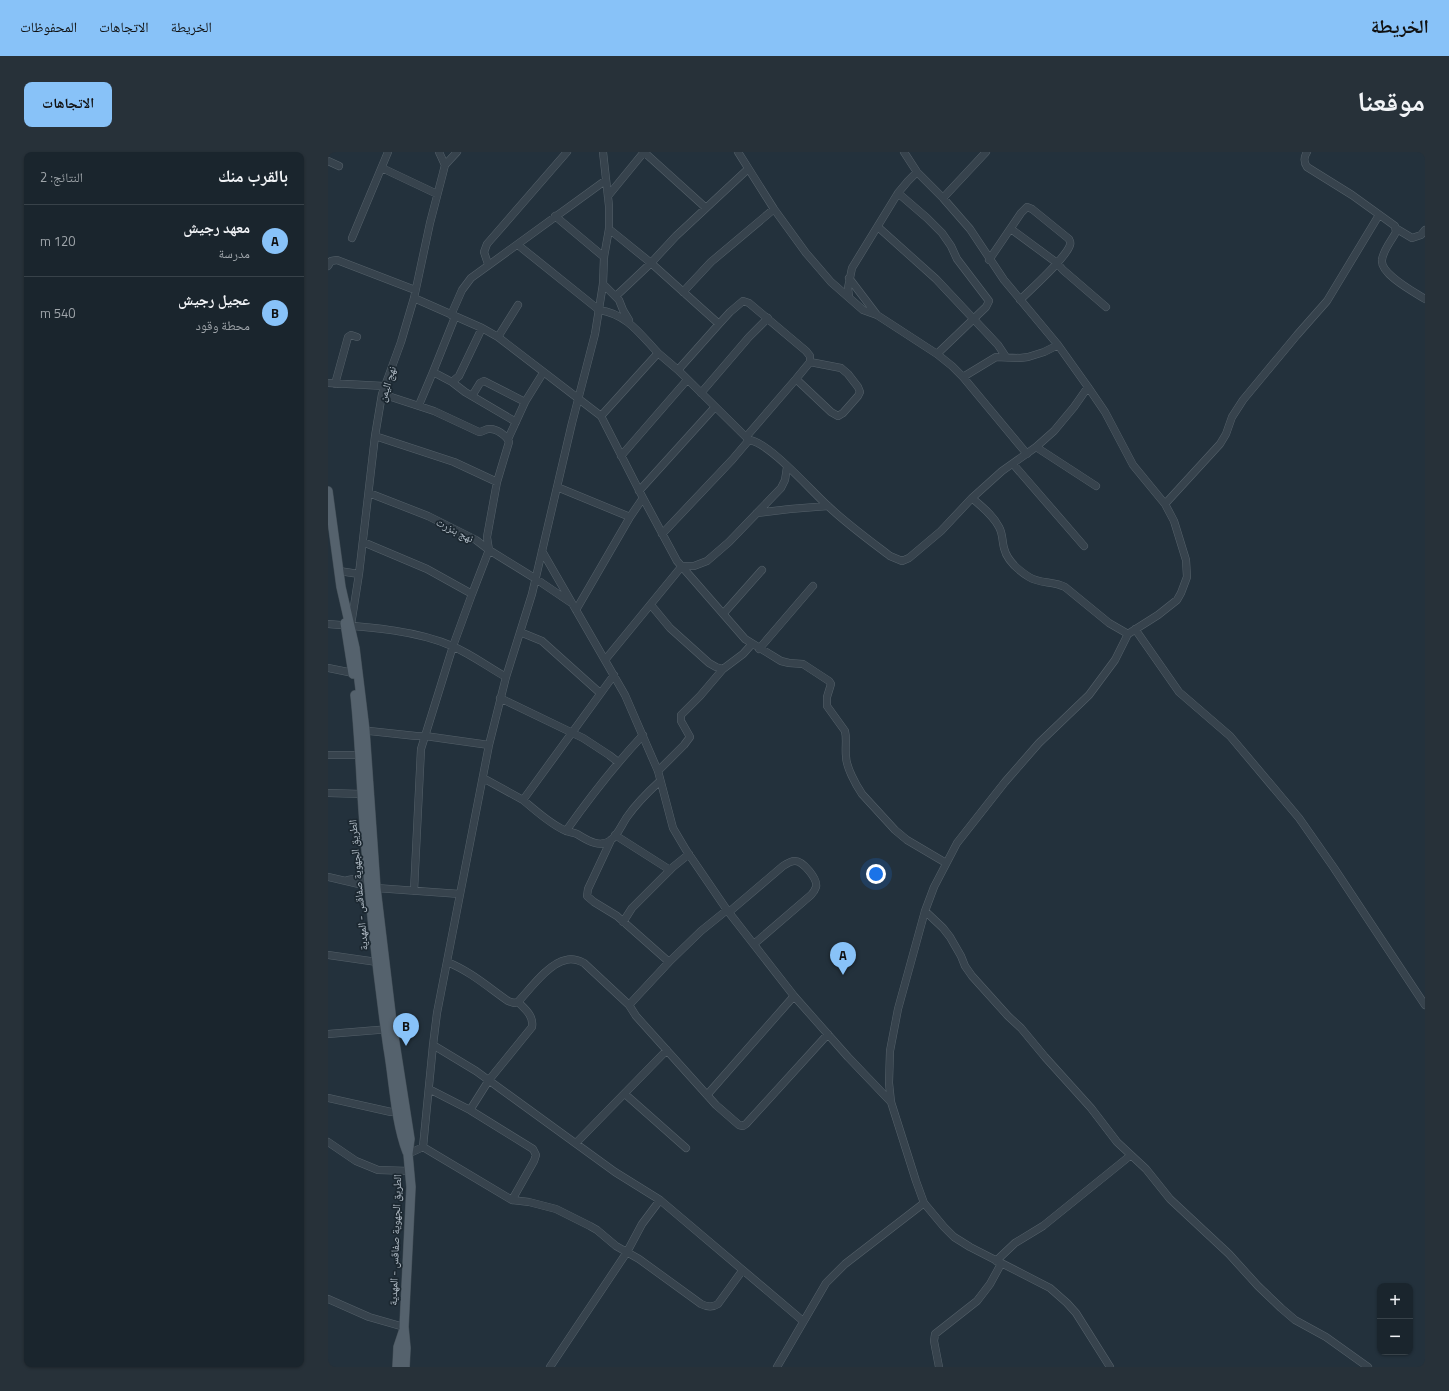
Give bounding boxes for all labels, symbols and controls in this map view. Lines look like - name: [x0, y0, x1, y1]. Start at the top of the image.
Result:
- text: الخريطة: [1371, 11, 1429, 40]
- text: المحفوظات: [20, 16, 77, 37]
- text: الاتجاهات: [99, 16, 149, 37]
- text: الخريطة: [171, 16, 212, 37]
- text: موقعنا: [1357, 79, 1425, 122]
- button: الاتجاهات: [24, 82, 112, 127]
- text: بالقرب منك: [218, 163, 288, 189]
- text: النتائج: 2: [40, 167, 83, 187]
- text: معهد رجيش: [183, 216, 250, 239]
- text: 120 m: [40, 231, 76, 251]
- text: A: [271, 231, 279, 251]
- text: مدرسة: [218, 243, 250, 263]
- text: عجيل رجيش: [178, 288, 250, 311]
- text: 540 m: [40, 303, 76, 323]
- text: B: [271, 303, 279, 323]
- text: محطة وقود: [195, 315, 250, 335]
- street label: نهج اليمن: [374, 364, 400, 404]
- street label: نهج بنزرت: [433, 514, 477, 546]
- street label: الطريق الجهوية صفاقس - المهدية: [344, 819, 372, 951]
- your location: [866, 864, 886, 884]
- pin: A: [830, 942, 856, 975]
- pin: B: [393, 1013, 419, 1046]
- street label: الطريق الجهوية صفاقس - المهدية: [385, 1174, 405, 1306]
- map controls: [1377, 1283, 1413, 1355]
- button: +: [1377, 1283, 1413, 1319]
- button: −: [1377, 1319, 1413, 1355]

